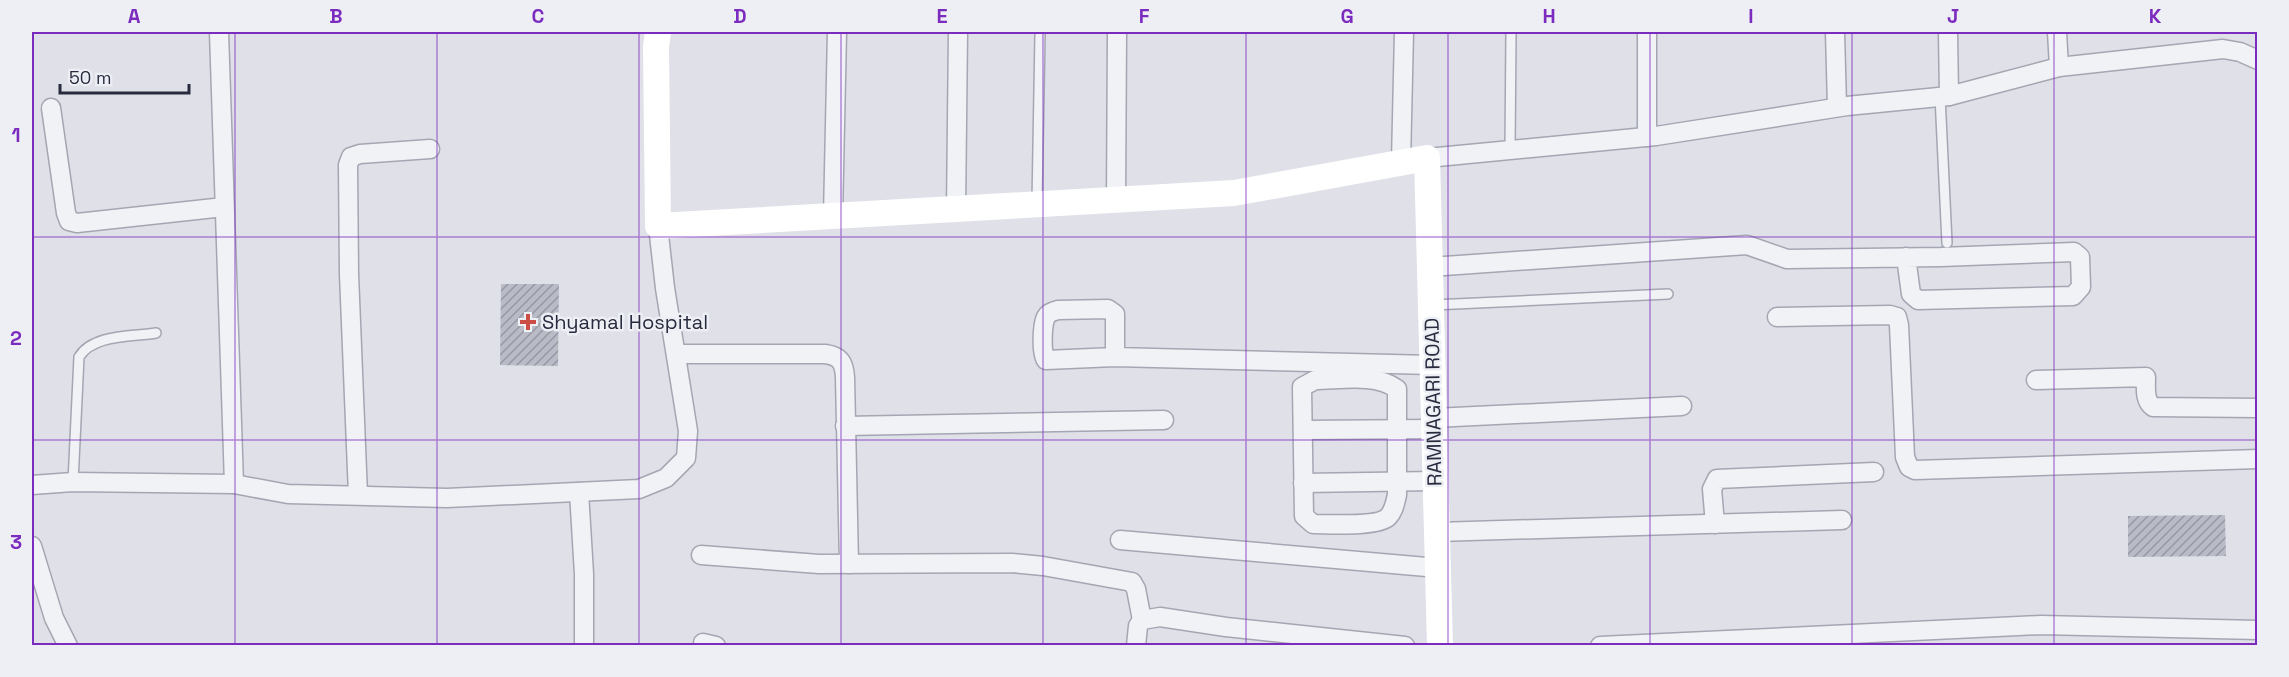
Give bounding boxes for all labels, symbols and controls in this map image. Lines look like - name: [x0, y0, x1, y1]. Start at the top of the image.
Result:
- text: A: [128, 3, 141, 29]
- text: B: [329, 3, 343, 29]
- text: C: [532, 3, 545, 29]
- text: D: [733, 3, 747, 29]
- text: E: [936, 3, 948, 29]
- text: F: [1139, 3, 1150, 29]
- text: G: [1340, 3, 1354, 29]
- text: H: [1542, 3, 1556, 29]
- text: I: [1748, 3, 1754, 29]
- text: J: [1947, 3, 1959, 29]
- text: K: [2149, 3, 2162, 29]
- scale bar: [60, 57, 189, 95]
- text: 50 m: [69, 66, 111, 89]
- text: 1: [11, 122, 21, 148]
- place label: Shyamal Hospital: [542, 309, 708, 335]
- marker: Shyamal Hospital: [519, 313, 537, 331]
- street label: RAMNAGARI ROAD: [1419, 318, 1447, 486]
- text: 2: [10, 325, 22, 351]
- text: 3: [10, 529, 22, 555]

